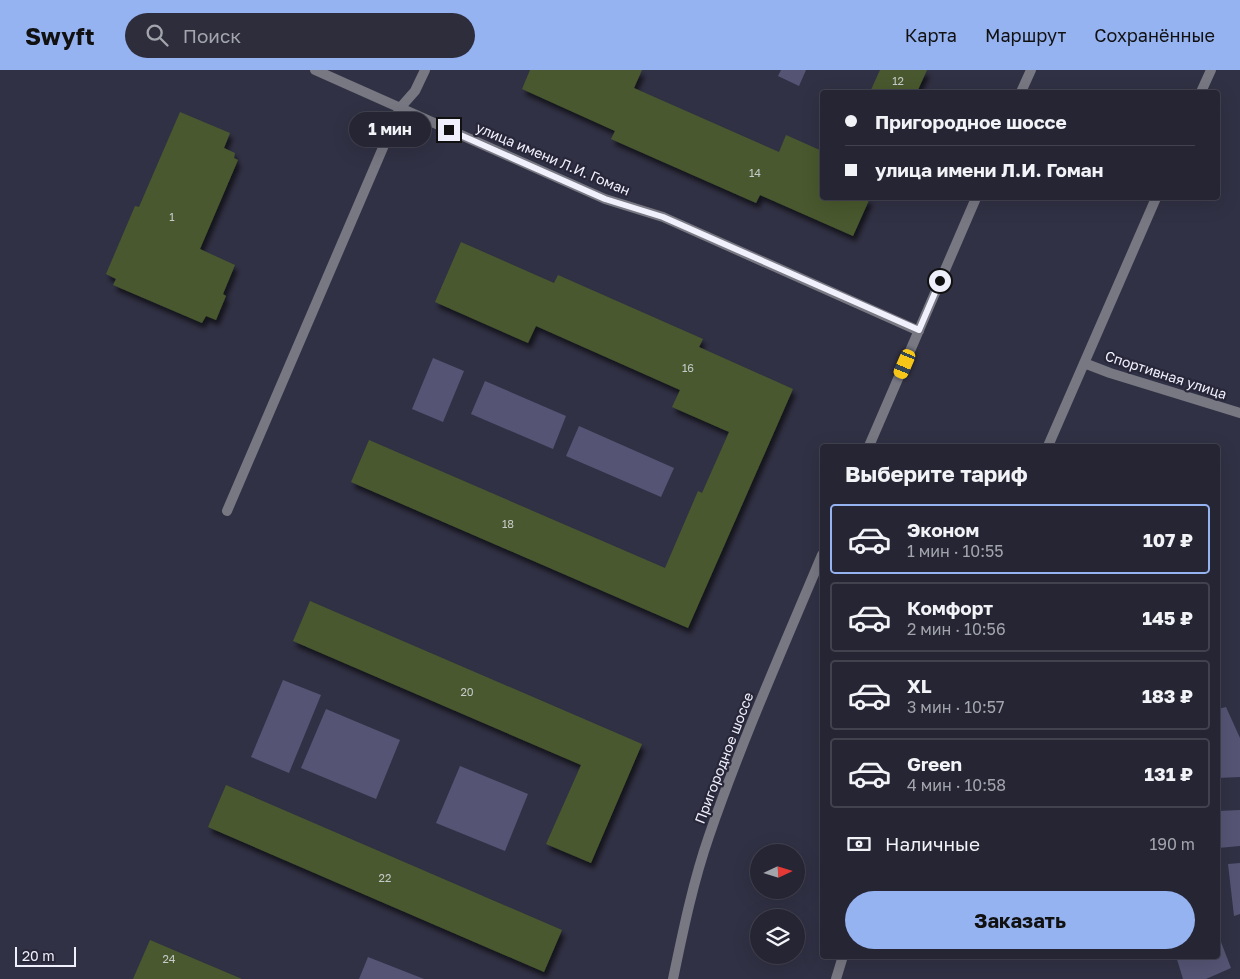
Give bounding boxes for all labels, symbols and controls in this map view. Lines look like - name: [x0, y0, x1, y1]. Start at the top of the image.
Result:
- search box: [125, 13, 475, 58]
- text: Swyft: [25, 21, 95, 50]
- icon: search: [143, 21, 171, 49]
- text: Поиск: [183, 24, 241, 47]
- text: Карта: [905, 24, 957, 46]
- text: Маршрут: [985, 24, 1066, 46]
- text: Сохранённые: [1094, 24, 1215, 46]
- house number: 12: [892, 74, 904, 87]
- text: Пригородное шоссе: [875, 110, 1067, 133]
- callout: 1 мин: [349, 112, 432, 148]
- street label: улица имени Л.И. Гоман: [474, 118, 633, 199]
- text: 1 мин: [368, 119, 412, 139]
- route end: [438, 119, 460, 141]
- text: улица имени Л.И. Гоман: [875, 158, 1103, 181]
- house number: 14: [749, 166, 761, 179]
- house number: 1: [169, 210, 175, 223]
- route start: [929, 270, 951, 292]
- car: [892, 347, 917, 381]
- street label: Спортивная улица: [1103, 347, 1229, 402]
- house number: 16: [682, 361, 694, 374]
- text: Выберите тариф: [845, 460, 1028, 487]
- house number: 18: [502, 517, 514, 530]
- icon: car: [847, 517, 892, 562]
- text: Эконом: [907, 518, 979, 541]
- text: 107 ₽: [1143, 528, 1193, 551]
- text: 1 мин · 10:55: [907, 541, 1004, 561]
- icon: car: [847, 595, 892, 640]
- text: Комфорт: [907, 596, 993, 619]
- text: 145 ₽: [1142, 606, 1193, 629]
- text: 2 мин · 10:56: [907, 619, 1006, 639]
- icon: car: [847, 673, 892, 718]
- text: XL: [907, 674, 932, 697]
- text: 183 ₽: [1142, 684, 1193, 707]
- house number: 20: [460, 685, 474, 698]
- street label: Пригородное шоссе: [691, 690, 756, 826]
- text: 3 мин · 10:57: [907, 697, 1004, 717]
- icon: car: [847, 751, 892, 796]
- text: Green: [907, 752, 962, 775]
- text: 131 ₽: [1144, 762, 1193, 785]
- text: 4 мин · 10:58: [907, 775, 1006, 795]
- icon: cash: [845, 830, 873, 858]
- text: Наличные: [885, 832, 980, 855]
- text: 190 m: [1149, 834, 1195, 854]
- north arrow: [750, 844, 805, 899]
- map controls: [750, 844, 805, 964]
- house number: 22: [379, 871, 391, 884]
- button: Заказать: [845, 891, 1195, 949]
- button: layers: [750, 909, 805, 964]
- scale bar: [15, 944, 76, 967]
- text: 20 m: [22, 947, 55, 964]
- house number: 24: [162, 952, 176, 965]

